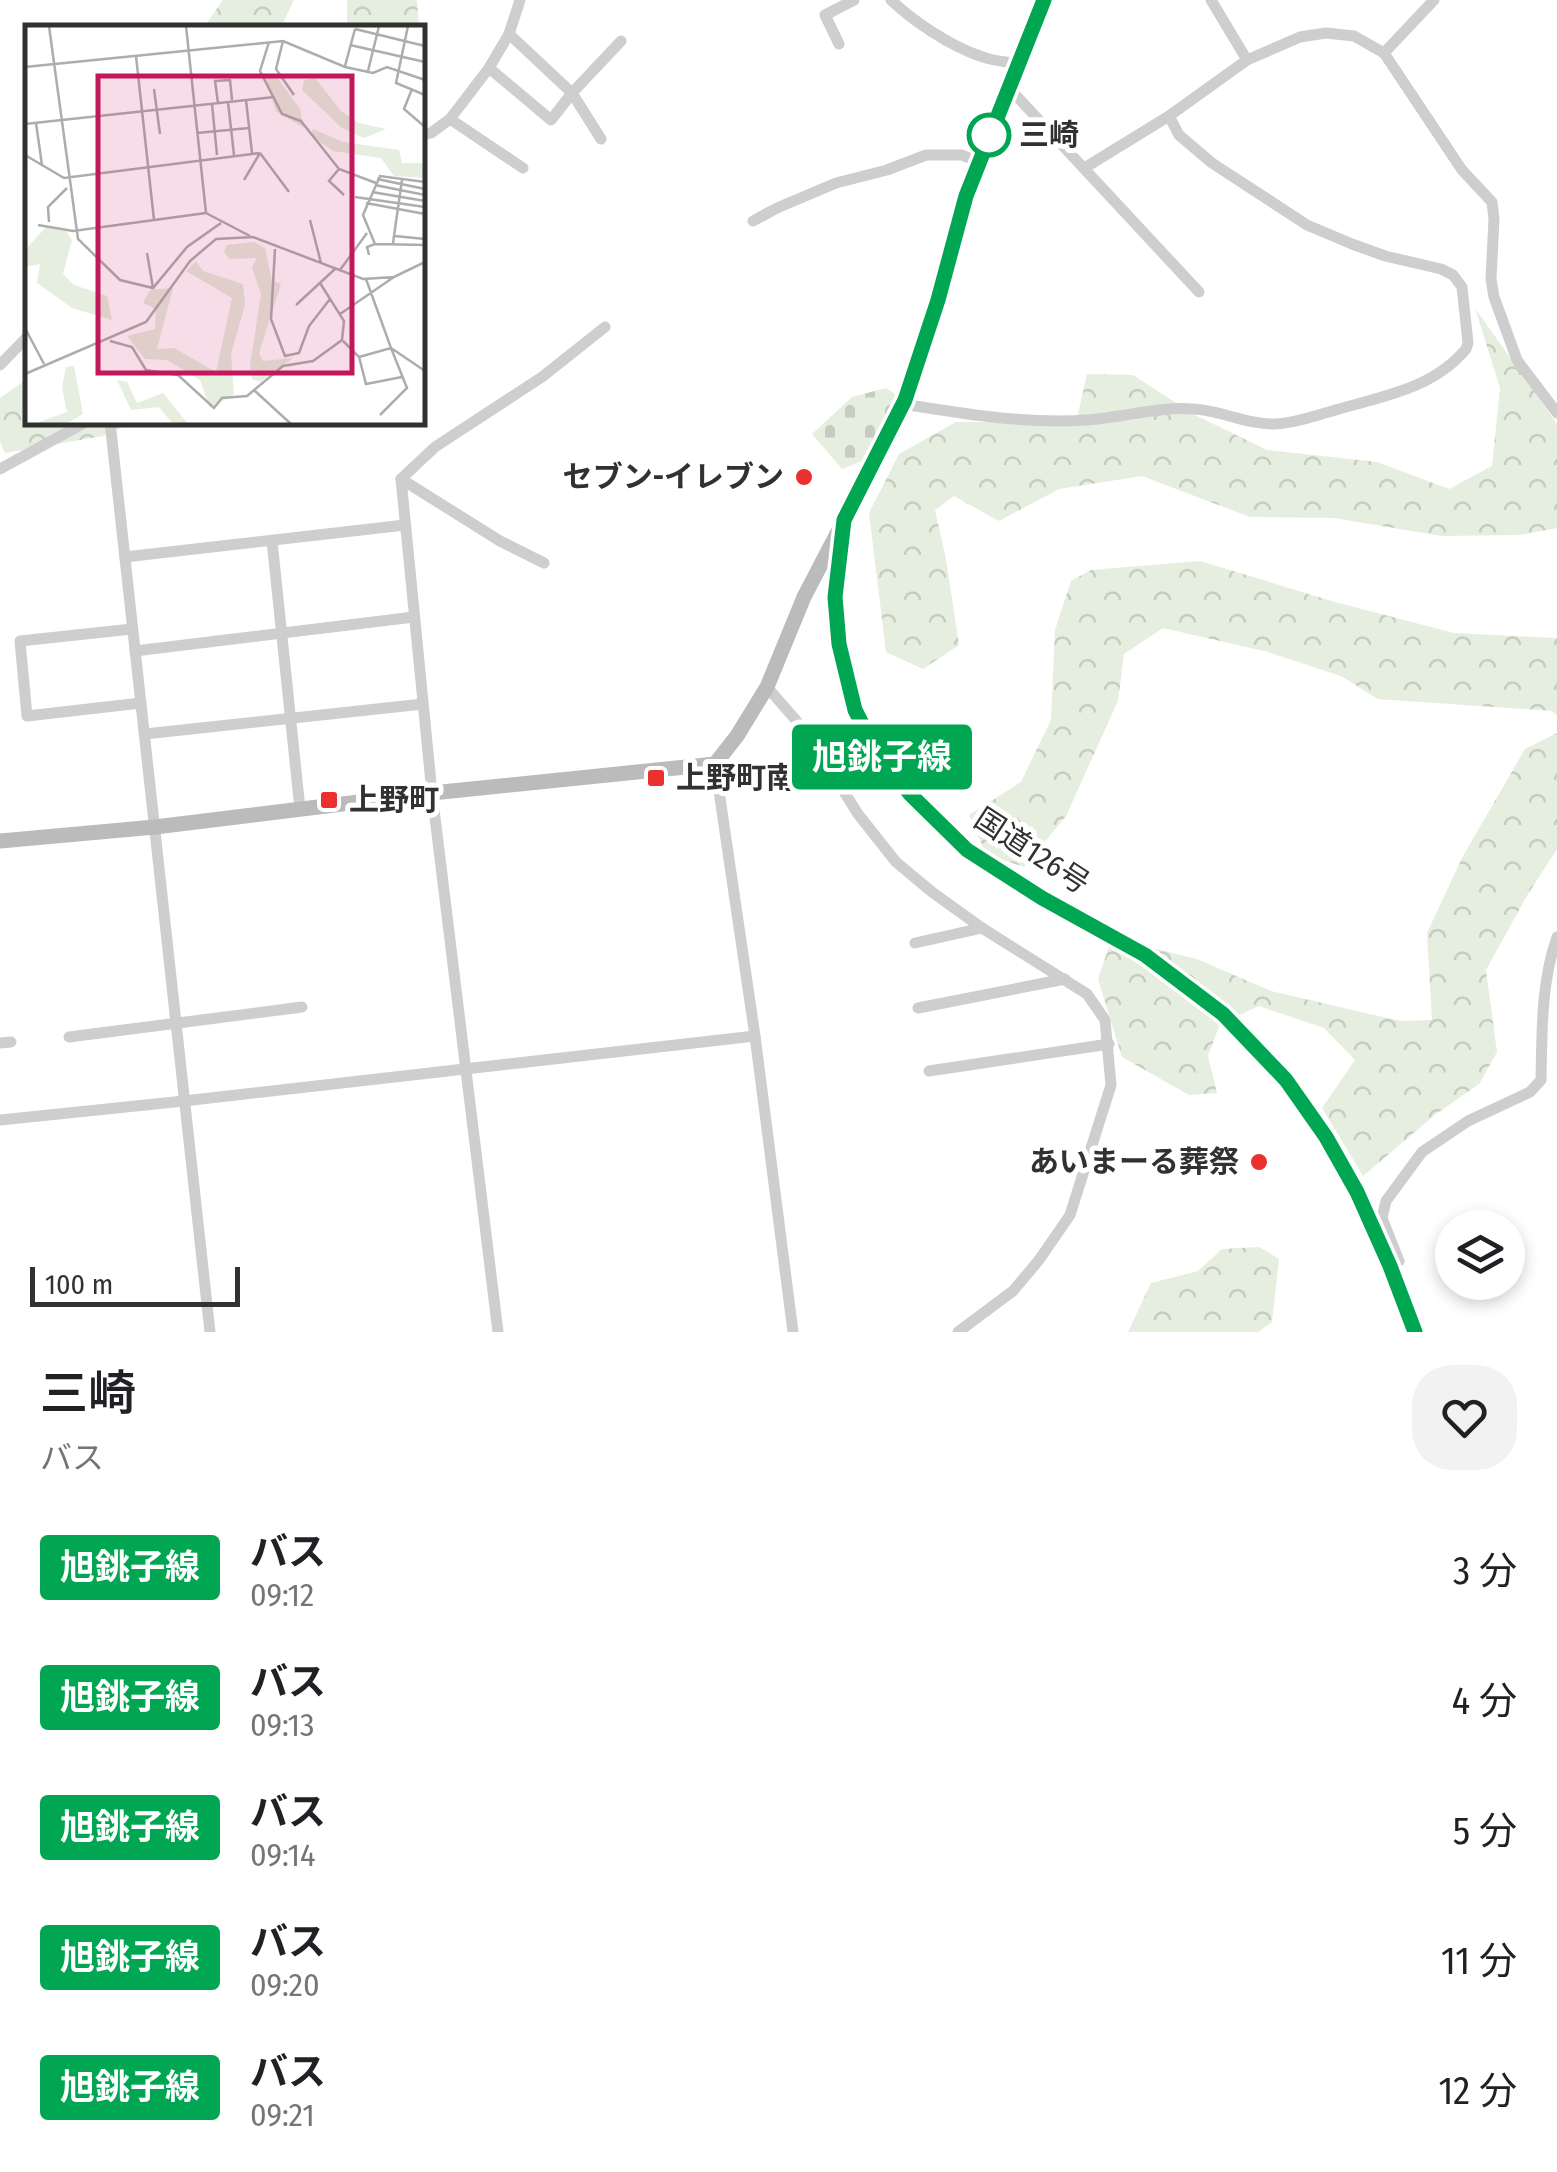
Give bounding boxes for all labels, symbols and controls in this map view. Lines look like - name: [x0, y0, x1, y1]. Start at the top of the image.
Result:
- inset map: [25, 25, 425, 425]
- marker: 三崎: [968, 114, 1010, 156]
- place label: 三崎: [1019, 117, 1079, 153]
- place label: セブン-イレブン: [563, 459, 784, 495]
- marker: セブン-イレブン: [793, 466, 815, 488]
- line badge: 旭銚子線: [812, 724, 952, 790]
- text: 旭銚子線: [812, 736, 952, 778]
- place label: 上野町南: [676, 760, 796, 796]
- marker: 上野町南: [645, 767, 667, 789]
- place label: 上野町: [349, 782, 439, 818]
- marker: 上野町: [318, 789, 340, 811]
- street label: 国道126号: [968, 801, 1096, 901]
- place label: あいまーる葬祭: [1029, 1144, 1239, 1180]
- marker: あいまーる葬祭: [1248, 1151, 1270, 1173]
- map controls: [1435, 1210, 1525, 1300]
- button: layers: [1435, 1210, 1525, 1300]
- scale bar: [30, 1262, 240, 1306]
- text: 100 m: [45, 1268, 113, 1301]
- text: 三崎: [40, 1365, 136, 1423]
- button: heart: [1412, 1365, 1517, 1470]
- text: バス: [40, 1439, 104, 1477]
- text: バス: [250, 1529, 326, 1575]
- text: 旭銚子線: [60, 1546, 200, 1588]
- text: 3 分: [1453, 1548, 1517, 1594]
- text: 09:12: [250, 1576, 314, 1614]
- text: バス: [250, 1659, 326, 1705]
- text: 旭銚子線: [60, 1676, 200, 1718]
- text: 4 分: [1452, 1678, 1517, 1724]
- text: 09:13: [250, 1706, 314, 1744]
- text: バス: [250, 1789, 326, 1835]
- text: 旭銚子線: [60, 1806, 200, 1848]
- text: 5 分: [1453, 1808, 1517, 1854]
- text: 09:14: [250, 1836, 315, 1874]
- text: バス: [250, 1919, 326, 1965]
- text: 旭銚子線: [60, 1936, 200, 1978]
- text: 11 分: [1441, 1938, 1517, 1984]
- text: 09:20: [250, 1966, 320, 2004]
- text: バス: [250, 2049, 326, 2095]
- text: 旭銚子線: [60, 2066, 200, 2108]
- text: 12 分: [1438, 2068, 1517, 2114]
- text: 09:21: [250, 2096, 315, 2134]

